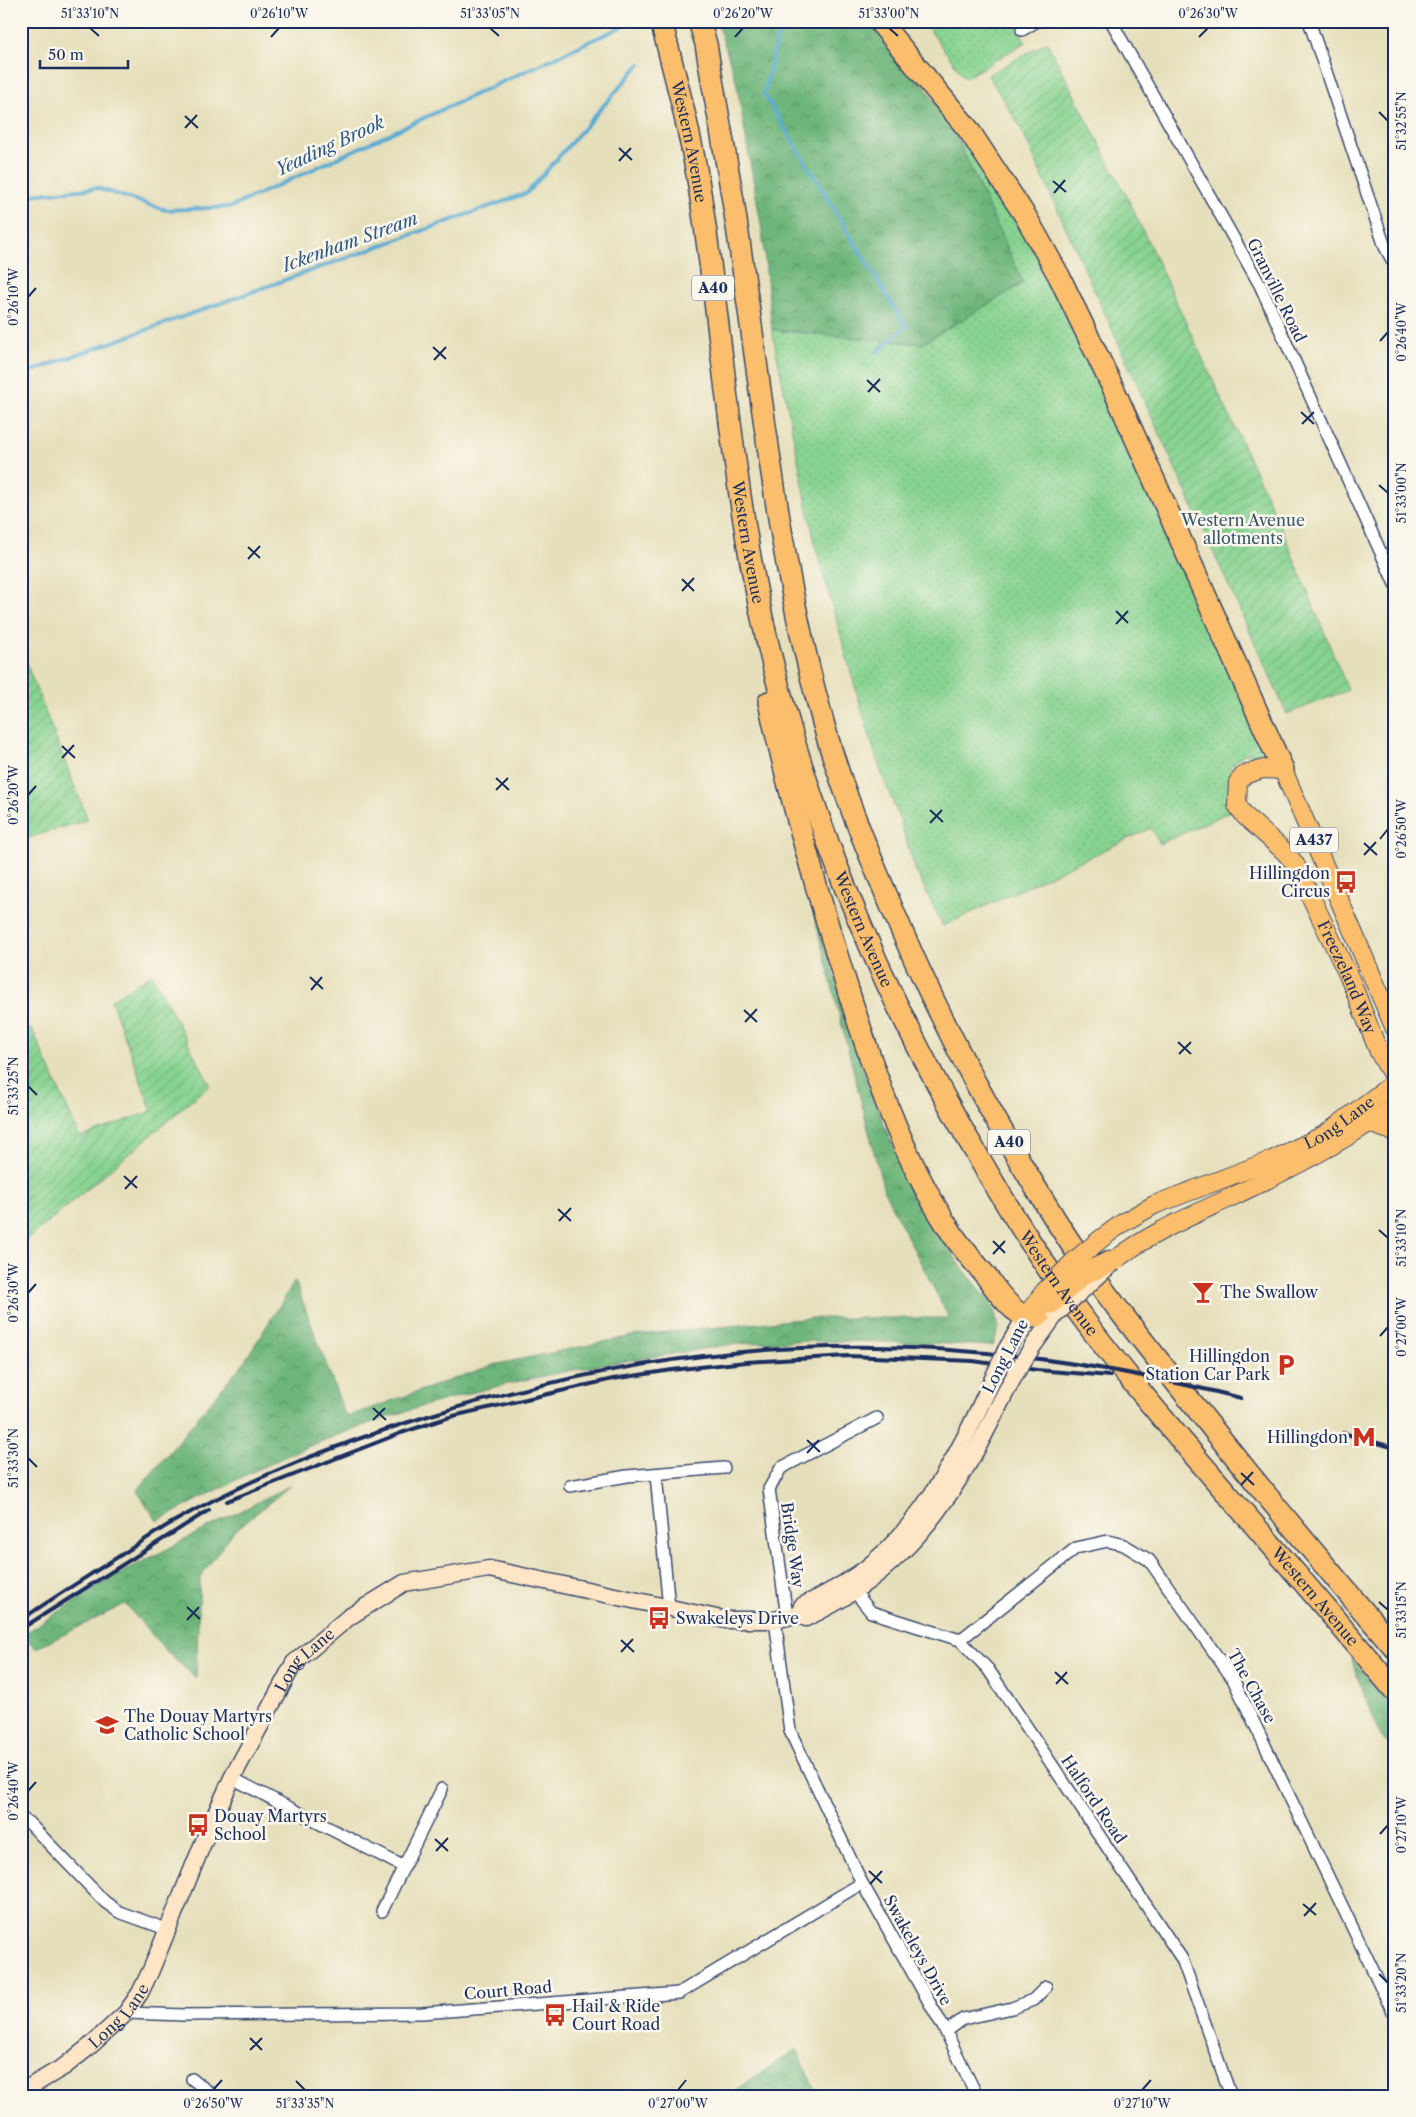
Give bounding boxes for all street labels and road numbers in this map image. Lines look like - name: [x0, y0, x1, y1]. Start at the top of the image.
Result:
- street label: Western Avenue: [667, 78, 711, 204]
- street label: Granville Road: [1243, 235, 1311, 346]
- road number: A40: [692, 276, 734, 300]
- street label: Western Avenue: [728, 479, 769, 605]
- road number: A437: [1290, 828, 1338, 852]
- street label: Western Avenue: [830, 868, 897, 990]
- street label: Freezeland Way: [1313, 917, 1381, 1038]
- street label: Long Lane: [1301, 1091, 1378, 1153]
- road number: A40: [988, 1130, 1030, 1154]
- street label: Western Avenue: [1015, 1226, 1103, 1340]
- street label: Long Lane: [978, 1315, 1032, 1397]
- street label: Bridge Way: [777, 1501, 809, 1590]
- street label: Western Avenue: [1267, 1542, 1363, 1650]
- street label: Long Lane: [270, 1624, 338, 1695]
- street label: The Chase: [1223, 1645, 1281, 1727]
- street label: Halford Road: [1057, 1751, 1131, 1847]
- street label: Swakeleys Drive: [879, 1891, 957, 2009]
- street label: Court Road: [463, 1976, 553, 2004]
- street label: Long Lane: [84, 1980, 153, 2052]

